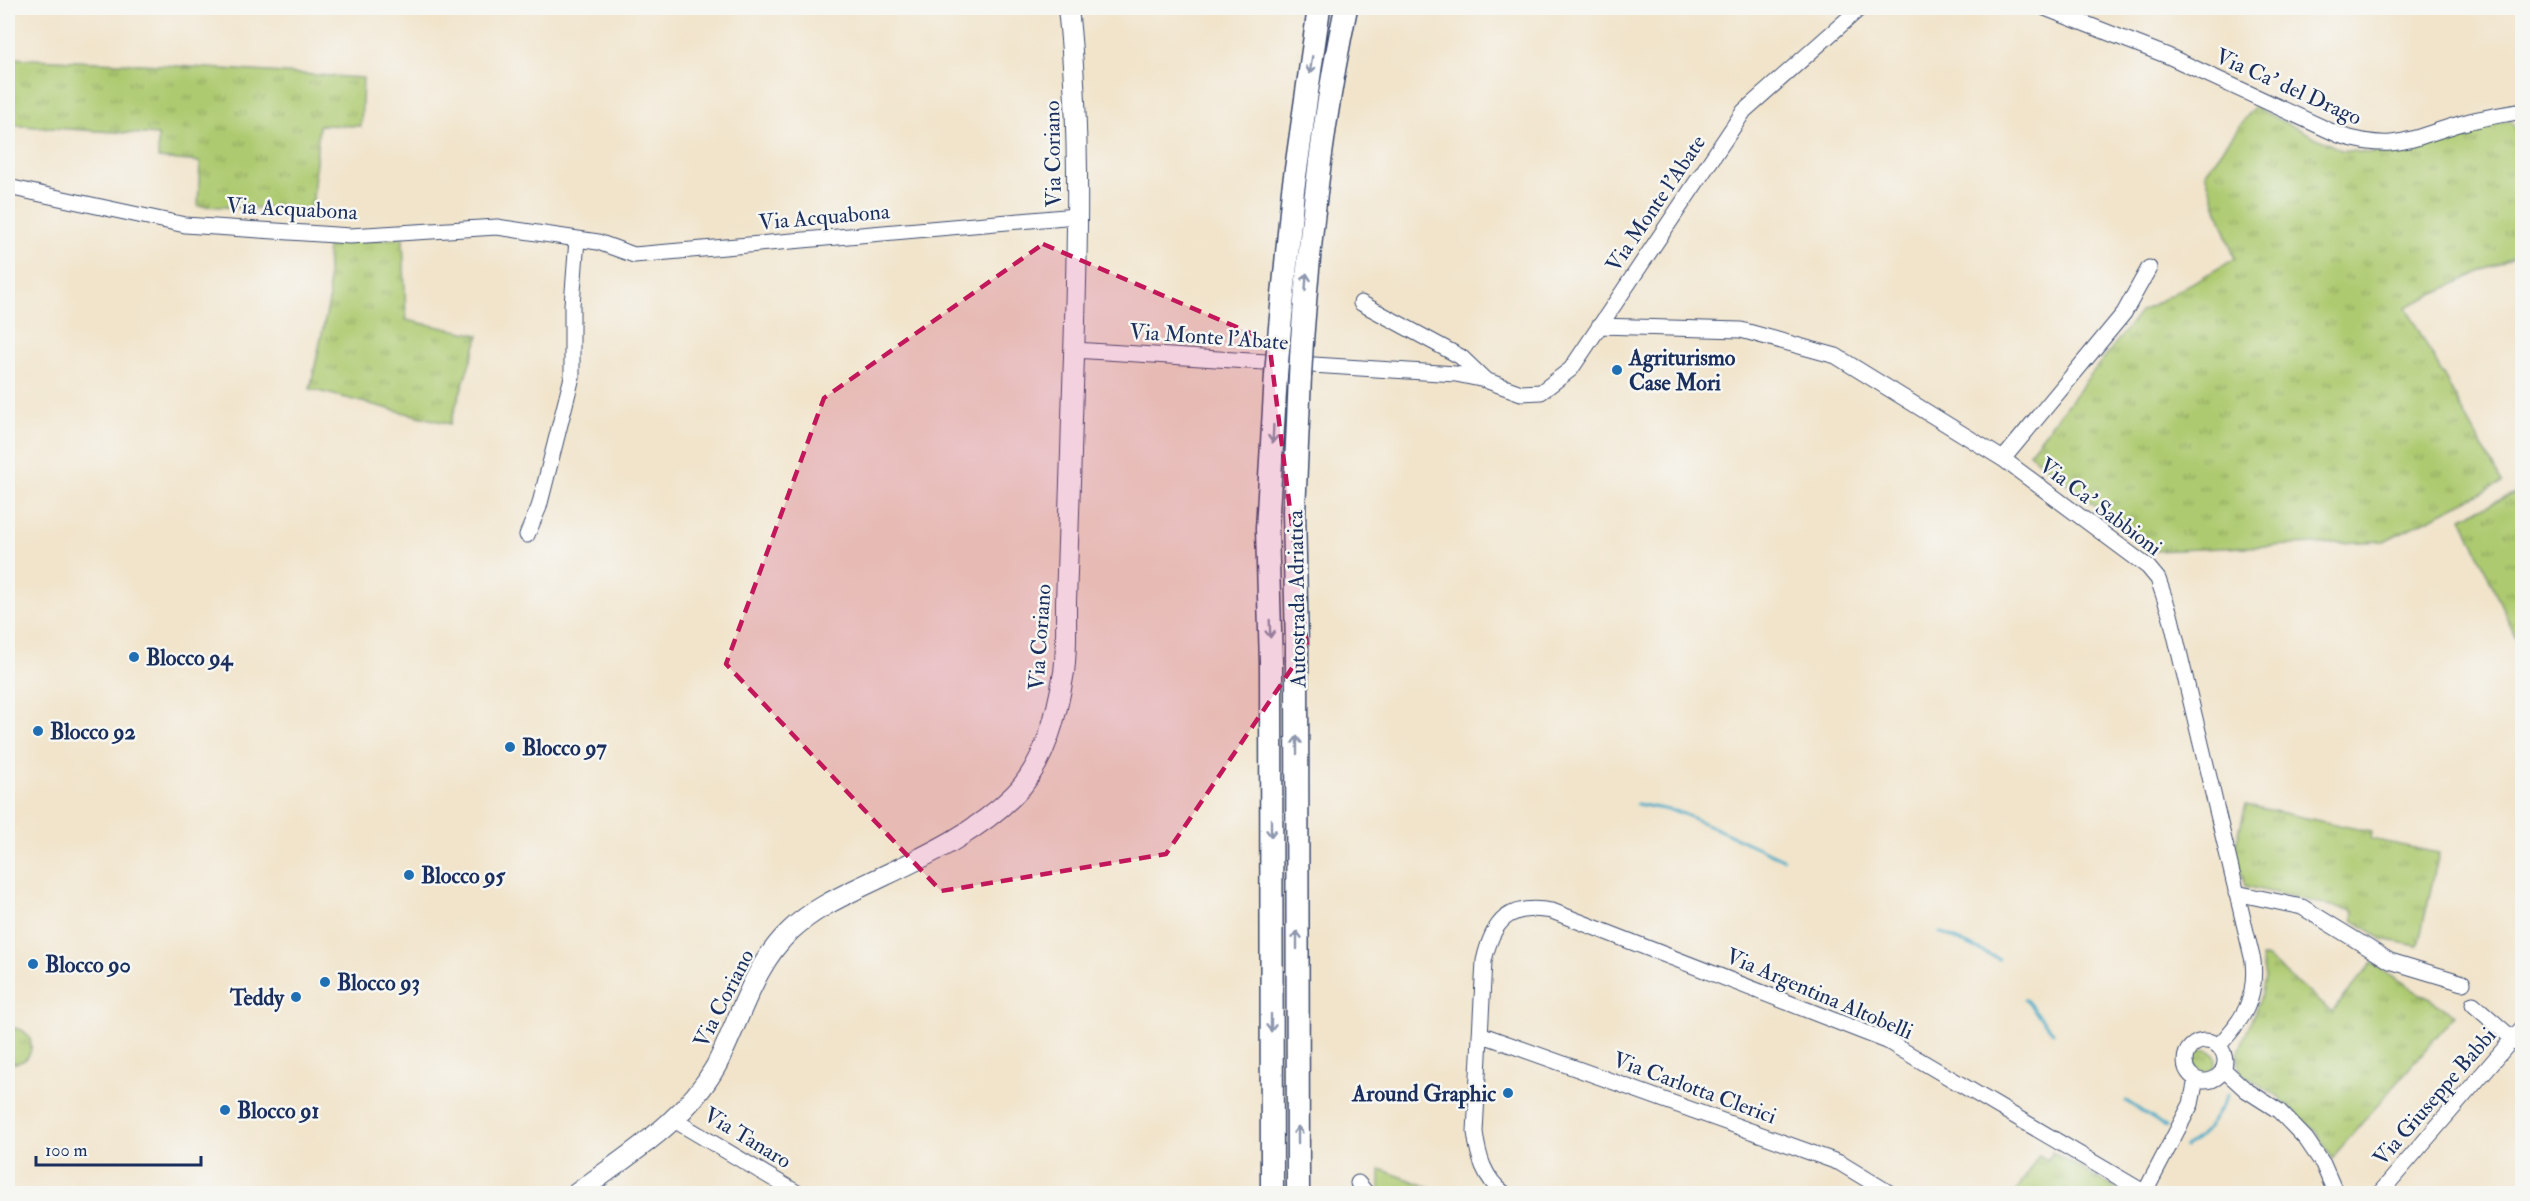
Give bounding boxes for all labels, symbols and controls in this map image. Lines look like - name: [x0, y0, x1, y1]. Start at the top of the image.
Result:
- street label: Via Ca' del Drago: [2211, 42, 2366, 132]
- one-way arrow: [1305, 55, 1316, 75]
- street label: Via Coriano: [1038, 100, 1068, 208]
- street label: Via Monte l'Abate: [1600, 130, 1712, 277]
- street label: Via Acquabona: [226, 192, 359, 226]
- street label: Via Acquabona: [757, 197, 892, 237]
- one-way arrow: [1301, 273, 1312, 293]
- street label: Via Monte l'Abate: [1129, 317, 1289, 357]
- place label: Agriturismo Case Mori: [1628, 344, 1736, 397]
- marker: Agriturismo Case Mori: [1610, 363, 1624, 377]
- one-way arrow: [1267, 423, 1278, 443]
- street label: Via Ca' Sabbioni: [2033, 452, 2167, 562]
- street label: Autostrada Adriatica: [1281, 509, 1313, 689]
- street label: Via Coriano: [1022, 583, 1058, 691]
- one-way arrow: [1264, 618, 1276, 638]
- place label: Blocco 94: [146, 644, 235, 672]
- marker: Blocco 94: [127, 650, 141, 664]
- place label: Blocco 92: [50, 718, 136, 746]
- marker: Blocco 92: [31, 724, 45, 738]
- place label: Blocco 97: [522, 734, 608, 762]
- one-way arrow: [1291, 736, 1303, 756]
- marker: Blocco 97: [503, 740, 517, 754]
- one-way arrow: [1265, 817, 1277, 837]
- place label: Blocco 95: [421, 862, 506, 890]
- marker: Blocco 95: [402, 868, 416, 882]
- one-way arrow: [1291, 931, 1303, 951]
- street label: Via Argentina Altobelli: [1722, 942, 1918, 1046]
- street label: Via Coriano: [687, 945, 761, 1052]
- place label: Blocco 90: [45, 951, 131, 979]
- marker: Blocco 90: [26, 957, 40, 971]
- place label: Blocco 93: [337, 969, 420, 997]
- marker: Blocco 93: [318, 975, 332, 989]
- place label: Teddy: [229, 984, 285, 1013]
- marker: Teddy: [289, 990, 303, 1004]
- one-way arrow: [1265, 1012, 1277, 1032]
- street label: Via Giuseppe Babbi: [2367, 1022, 2503, 1172]
- street label: Via Carlotta Clerici: [1609, 1045, 1780, 1131]
- place label: Around Graphic: [1351, 1080, 1496, 1109]
- marker: Around Graphic: [1501, 1086, 1515, 1100]
- place label: Blocco 91: [237, 1097, 319, 1125]
- street label: Via Tanaro: [699, 1101, 796, 1175]
- marker: Blocco 91: [218, 1103, 232, 1117]
- one-way arrow: [1292, 1126, 1304, 1146]
- scale bar: [36, 1129, 201, 1167]
- text: 100 m: [45, 1139, 88, 1162]

